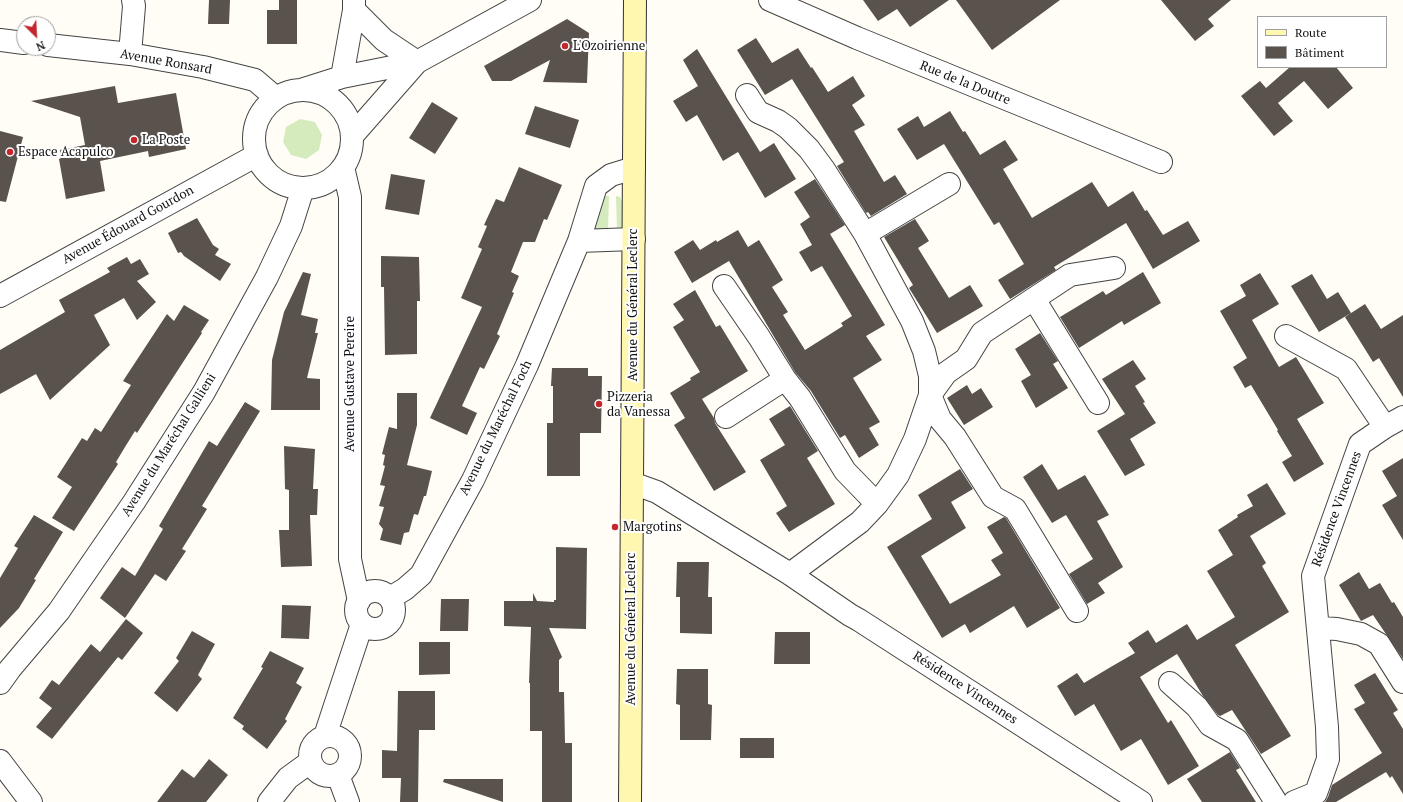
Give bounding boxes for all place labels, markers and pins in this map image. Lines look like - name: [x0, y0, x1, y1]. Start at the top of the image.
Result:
- place label: L'Ozoirienne: [573, 38, 645, 54]
- marker: L'Ozoirienne: [560, 41, 570, 51]
- place label: La Poste: [142, 132, 190, 148]
- marker: La Poste: [129, 135, 139, 145]
- place label: Espace Acapulco: [18, 144, 113, 160]
- marker: Espace Acapulco: [5, 147, 15, 157]
- place label: Pizzeria da Vanessa: [607, 389, 670, 420]
- marker: Pizzeria da Vanessa: [594, 399, 604, 409]
- place label: Margotins: [623, 519, 682, 535]
- marker: Margotins: [610, 522, 620, 532]

